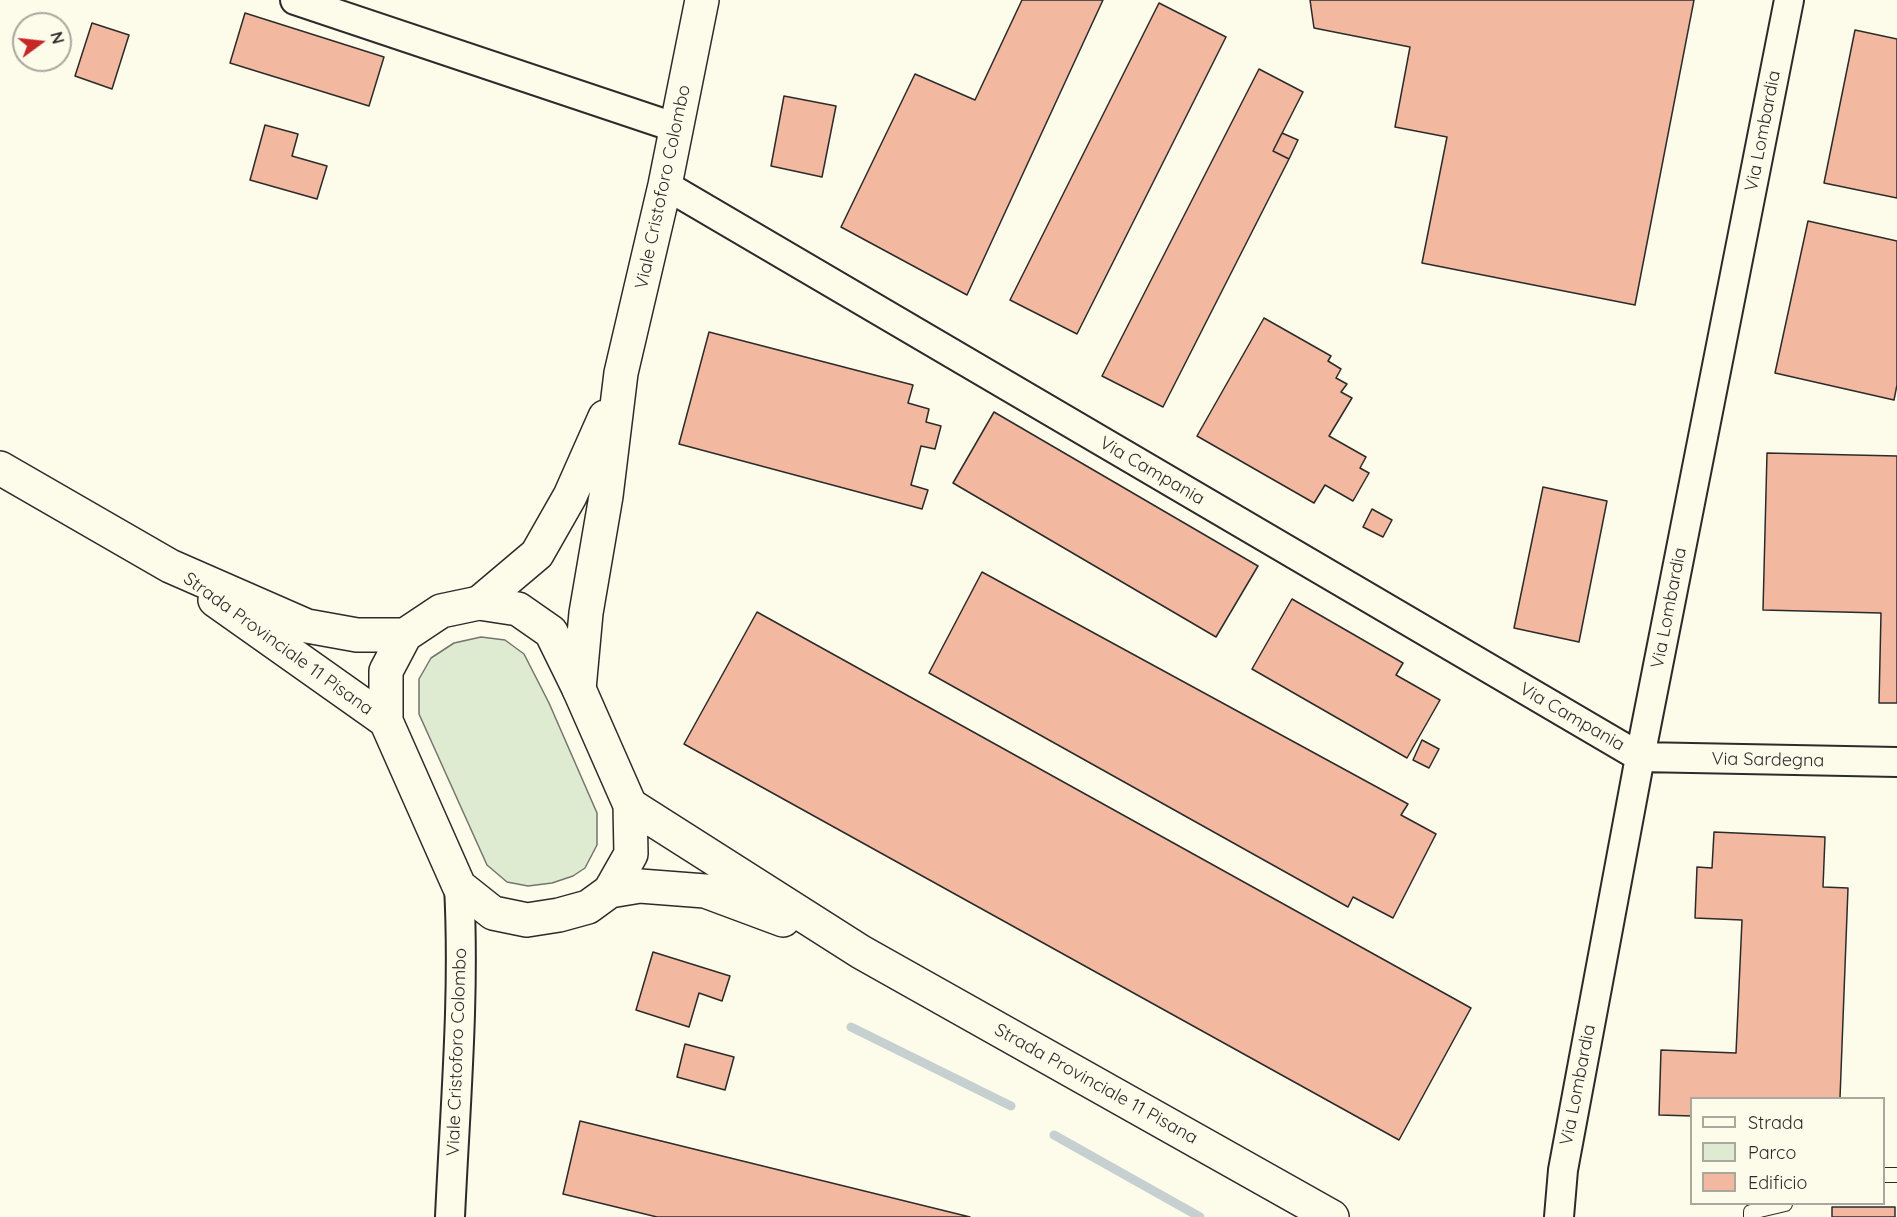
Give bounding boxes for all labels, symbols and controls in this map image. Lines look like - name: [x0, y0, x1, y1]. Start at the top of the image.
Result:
- north arrow: [12, 12, 72, 72]
- text: N: [46, 30, 69, 46]
- street label: Via Lombardia: [1741, 69, 1785, 193]
- street label: Viale Cristoforo Colombo: [631, 83, 695, 291]
- street label: Via Campania: [1096, 432, 1208, 510]
- street label: Via Lombardia: [1647, 546, 1691, 670]
- street label: Strada Provinciale 11 Pisana: [179, 568, 377, 720]
- street label: Via Campania: [1516, 678, 1628, 756]
- street label: Via Sardegna: [1711, 748, 1825, 772]
- street label: Viale Cristoforo Colombo: [443, 948, 471, 1156]
- street label: Strada Provinciale 11 Pisana: [991, 1019, 1201, 1149]
- street label: Via Lombardia: [1556, 1023, 1600, 1147]
- legend: [1690, 1097, 1885, 1205]
- text: Strada: [1748, 1111, 1804, 1134]
- text: Parco: [1748, 1141, 1796, 1164]
- text: Edificio: [1748, 1171, 1807, 1194]

